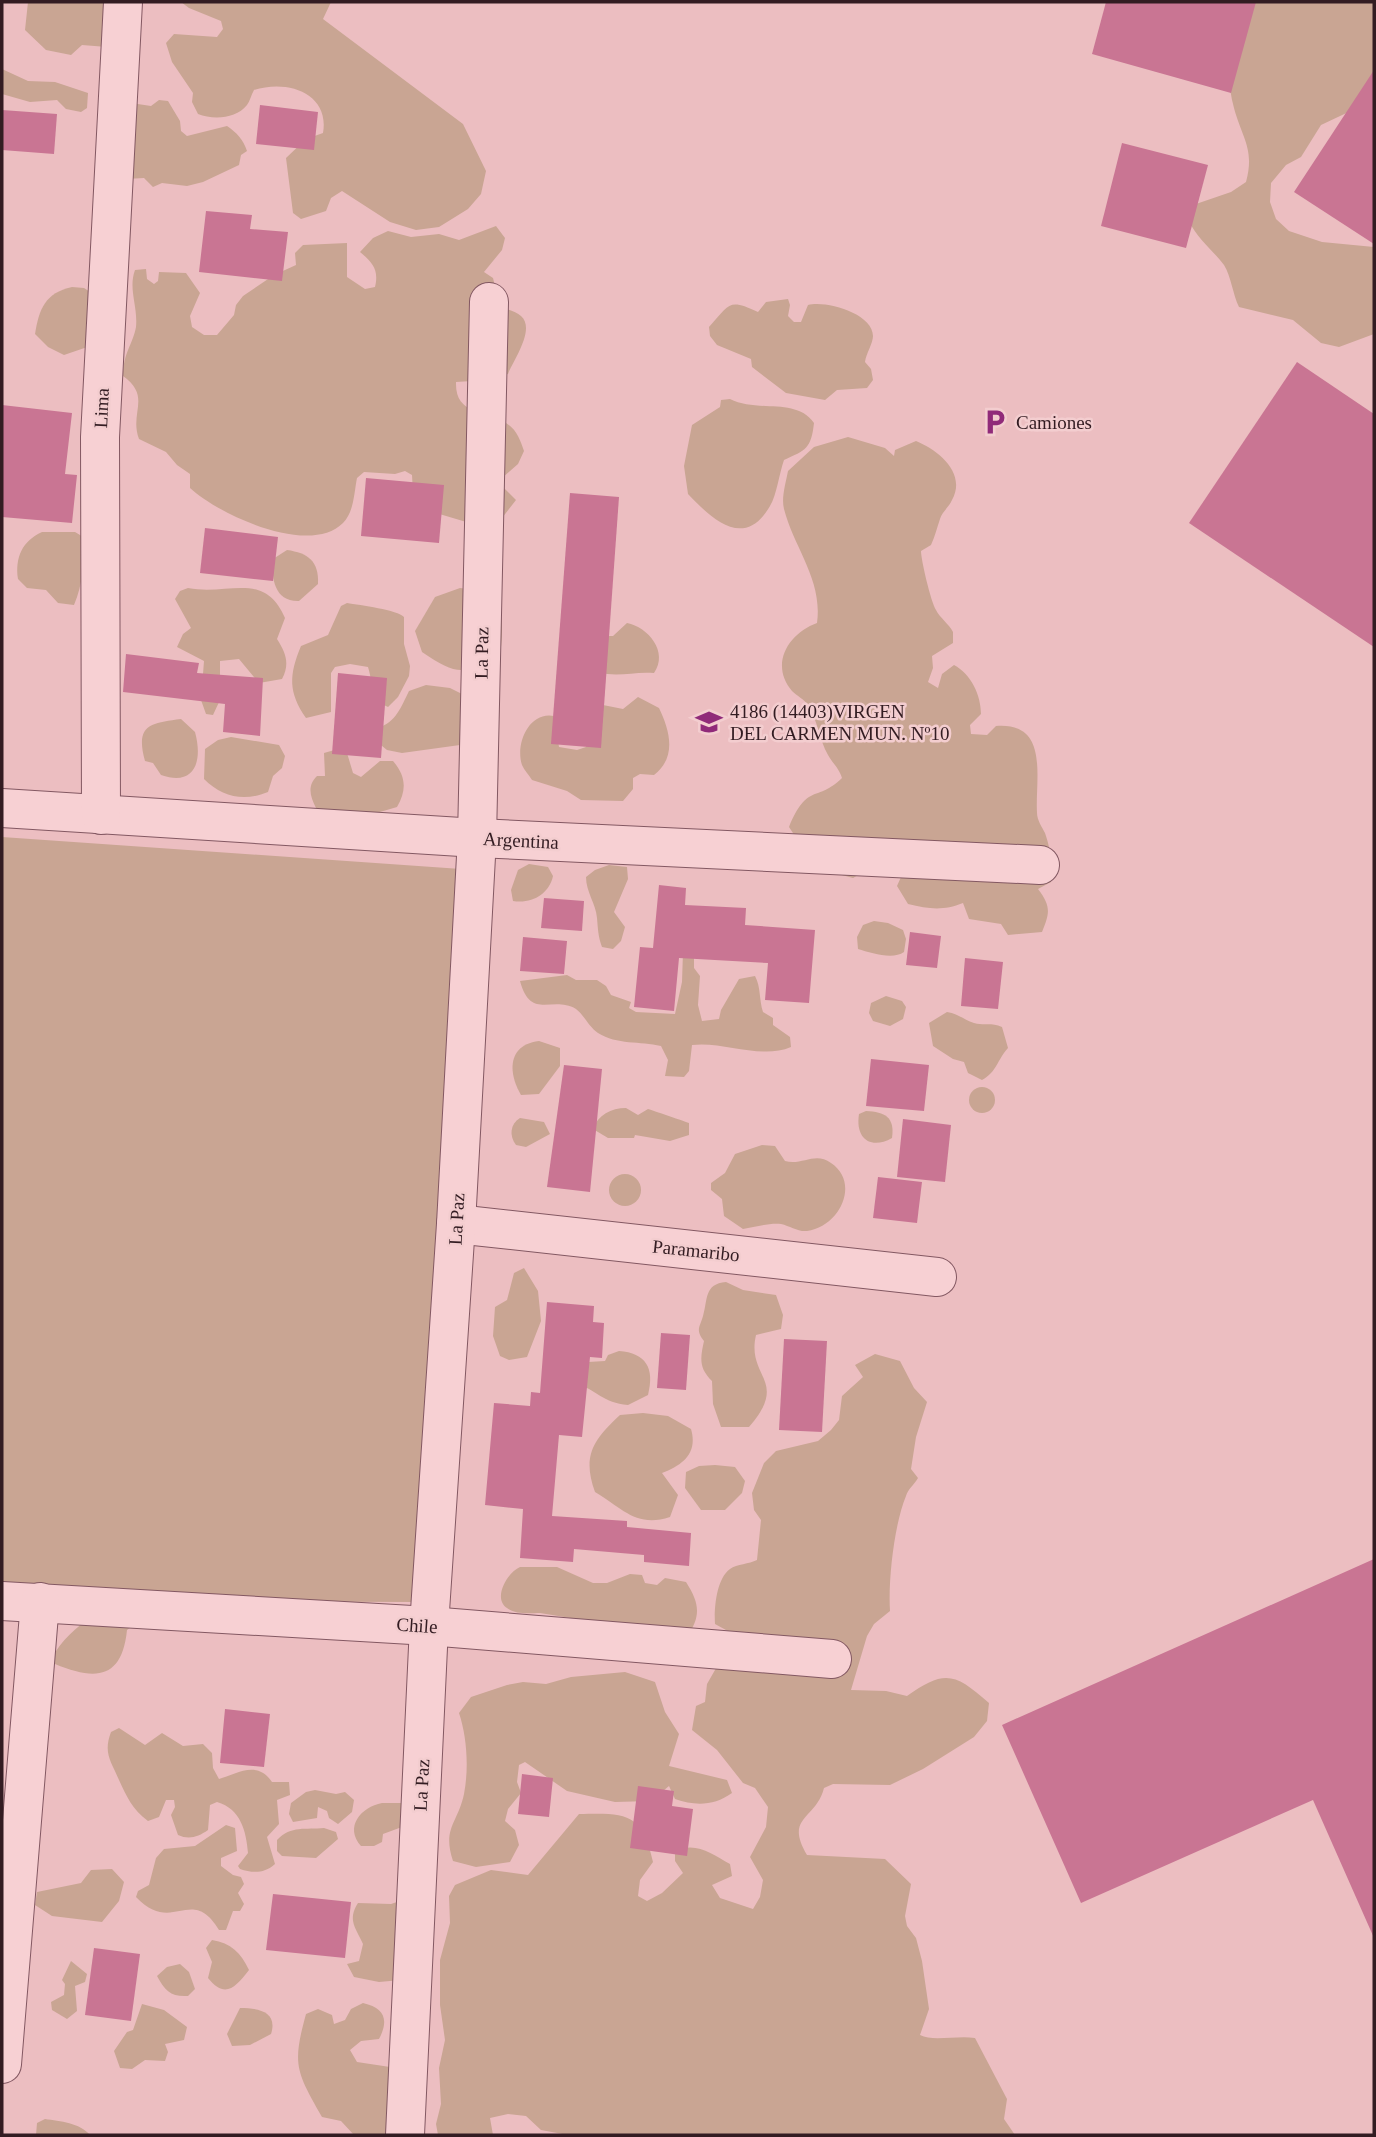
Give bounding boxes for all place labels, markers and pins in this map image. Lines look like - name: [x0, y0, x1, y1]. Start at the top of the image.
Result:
- parking icon: Camiones: [980, 407, 1010, 437]
- place label: Camiones: [1016, 412, 1092, 433]
- place label: 4186 (14403)VIRGEN DEL CARMEN MUN. Nº10: [730, 701, 949, 744]
- school or university icon: 4186 (14403)VIRGEN DEL CARMEN MUN. Nº10: [694, 707, 724, 737]

